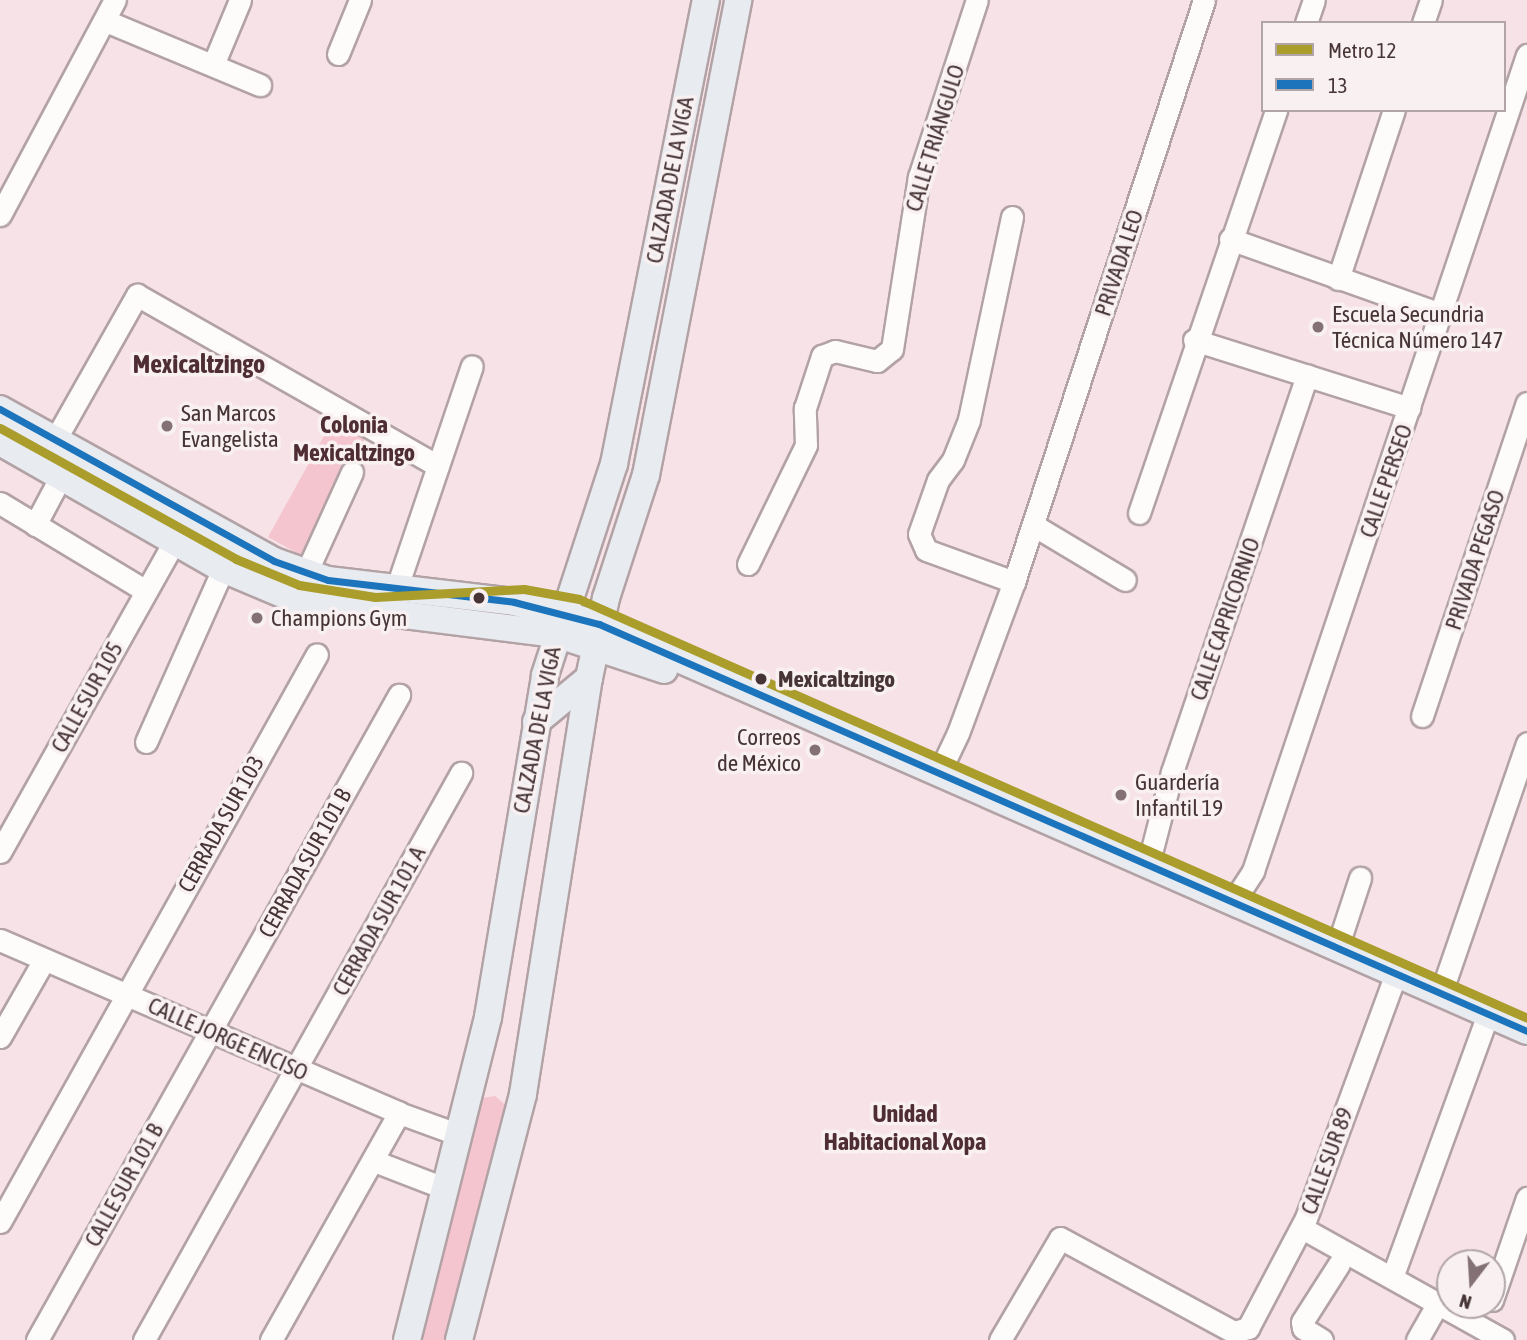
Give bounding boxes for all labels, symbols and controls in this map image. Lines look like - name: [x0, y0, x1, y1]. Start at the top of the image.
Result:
- legend: [1261, 21, 1506, 112]
- text: Metro 12: [1328, 38, 1396, 62]
- street label: CALLE TRIÁNGULO: [900, 61, 970, 215]
- text: 13: [1328, 73, 1348, 97]
- street label: CALZADA DE LA VIGA: [640, 94, 700, 266]
- street label: PRIVADA LEO: [1089, 206, 1149, 320]
- place label: Escuela Secundria Técnica Número 147: [1332, 300, 1503, 354]
- marker: Escuela Secundria Técnica Número 147: [1310, 319, 1326, 335]
- district label: Mexicaltzingo: [133, 349, 265, 381]
- place label: San Marcos Evangelista: [181, 399, 279, 453]
- district label: Colonia Mexicaltzingo: [293, 411, 415, 467]
- marker: San Marcos Evangelista: [159, 418, 175, 434]
- street label: CALLE PERSEO: [1354, 421, 1418, 541]
- street label: PRIVADA PEGASO: [1439, 486, 1511, 634]
- street label: CALLE CAPRICORNIO: [1184, 534, 1266, 704]
- unlabelled marker: [472, 591, 486, 605]
- place label: Champions Gym: [271, 604, 407, 632]
- marker: Champions Gym: [249, 610, 265, 626]
- street label: CALLE SUR 105: [45, 637, 129, 757]
- street label: CALZADA DE LA VIGA: [507, 644, 567, 816]
- place label: Mexicaltzingo: [778, 665, 895, 693]
- marker: Mexicaltzingo: [750, 668, 772, 690]
- place label: Correos de México: [717, 723, 801, 777]
- marker: Correos de México: [807, 742, 823, 758]
- street label: CERRADA SUR 103: [172, 751, 270, 897]
- place label: Guardería Infantil 19: [1135, 768, 1223, 822]
- street label: CERRADA SUR 101 B: [253, 784, 357, 942]
- marker: Guardería Infantil 19: [1113, 787, 1129, 803]
- street label: CERRADA SUR 101 A: [327, 842, 431, 1000]
- street label: CALLE JORGE ENCISO: [144, 991, 312, 1087]
- district label: Unidad Habitacional Xopa: [824, 1100, 986, 1156]
- street label: CALLE SUR 89: [1295, 1104, 1359, 1218]
- street label: CALLE SUR 101 B: [79, 1119, 169, 1251]
- north arrow: [1436, 1249, 1506, 1319]
- text: N: [1457, 1290, 1474, 1314]

